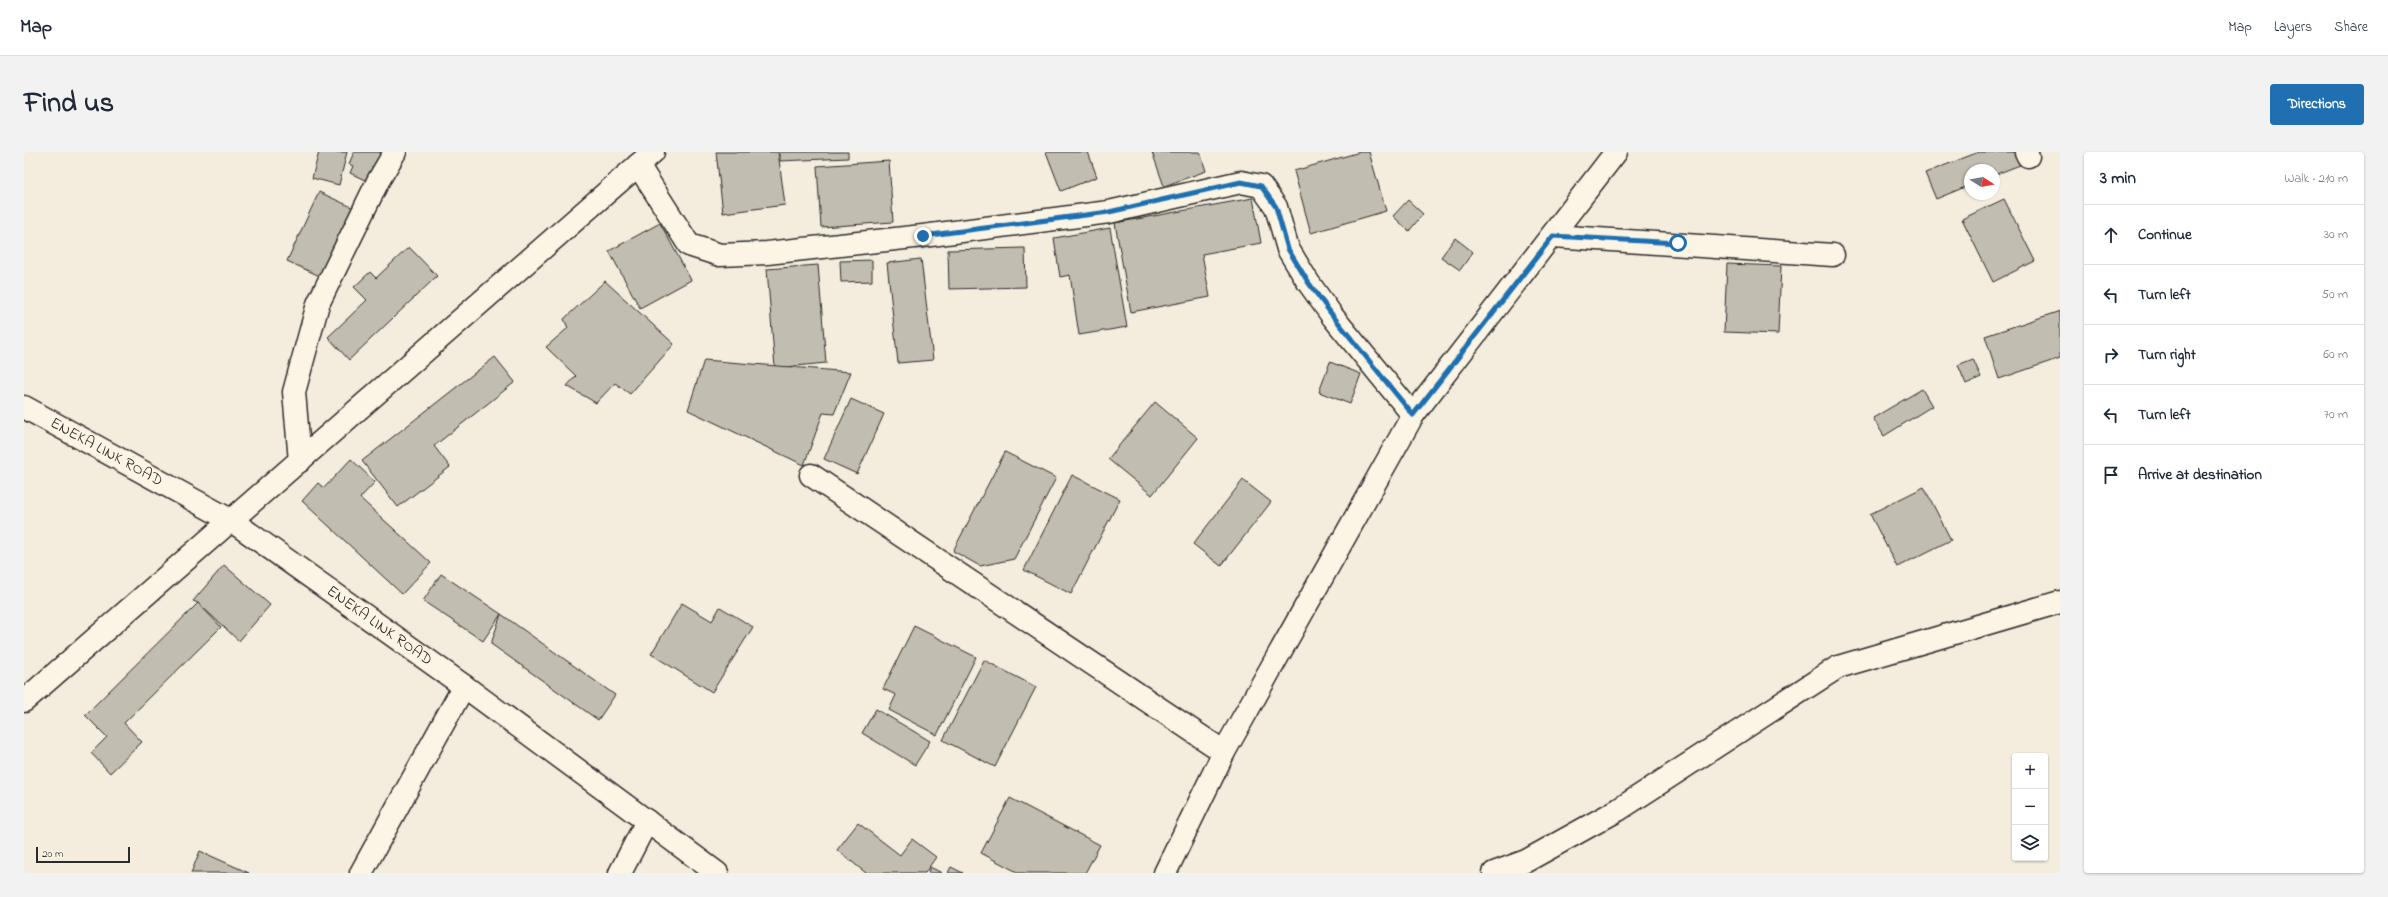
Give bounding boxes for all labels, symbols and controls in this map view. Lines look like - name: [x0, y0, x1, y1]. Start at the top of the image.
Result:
- text: Map: [20, 14, 52, 41]
- text: Map: [2228, 17, 2252, 38]
- text: Layers: [2274, 17, 2312, 38]
- text: Share: [2334, 17, 2368, 38]
- text: Find us: [24, 84, 114, 125]
- button: Directions: [2270, 84, 2364, 125]
- north arrow: [1964, 164, 2000, 200]
- text: 3 min: [2100, 166, 2136, 191]
- text: Walk · 210 m: [2284, 169, 2348, 188]
- icon: ahead: [2100, 224, 2122, 246]
- text: Continue: [2138, 224, 2192, 246]
- text: 30 m: [2324, 225, 2348, 244]
- route end: [914, 227, 932, 245]
- route start: [1669, 234, 1687, 252]
- icon: left: [2100, 284, 2122, 306]
- text: Turn left: [2138, 284, 2191, 306]
- text: 50 m: [2322, 285, 2348, 304]
- icon: right: [2100, 344, 2122, 366]
- text: Turn right: [2138, 344, 2196, 366]
- text: 60 m: [2323, 345, 2348, 364]
- icon: left: [2100, 404, 2122, 426]
- text: Turn left: [2138, 404, 2191, 426]
- text: 70 m: [2324, 405, 2348, 424]
- street label: ENEKA LINK ROAD: [46, 412, 167, 493]
- icon: arrive: [2100, 464, 2122, 486]
- text: Arrive at destination: [2138, 464, 2262, 486]
- street label: ENEKA LINK ROAD: [321, 580, 437, 672]
- map controls: [2012, 753, 2048, 861]
- button: +: [2012, 753, 2048, 789]
- button: −: [2012, 789, 2048, 825]
- button: layers: [2012, 825, 2048, 861]
- scale bar: [36, 845, 130, 864]
- text: 20 m: [42, 846, 64, 862]

